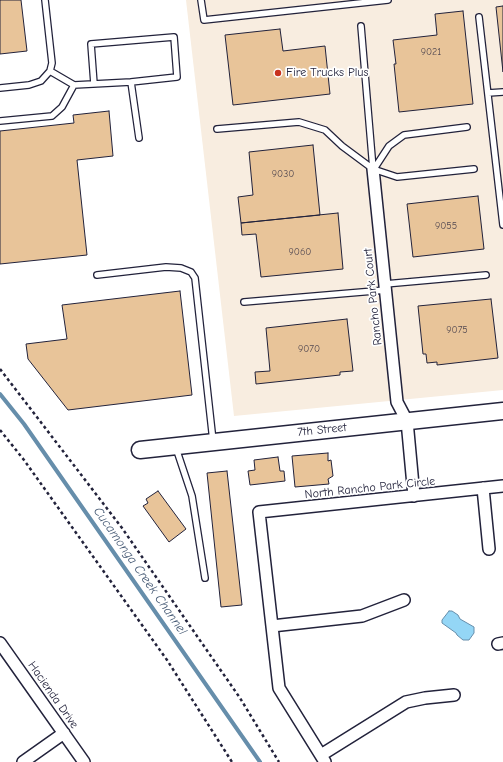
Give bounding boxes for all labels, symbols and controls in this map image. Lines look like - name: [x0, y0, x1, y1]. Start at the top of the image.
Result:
- house number: 9021: [421, 46, 441, 58]
- place label: Fire Trucks Plus: [286, 66, 368, 80]
- marker: Fire Trucks Plus: [273, 68, 283, 78]
- house number: 9030: [272, 168, 294, 180]
- house number: 9055: [435, 220, 457, 232]
- house number: 9060: [289, 246, 311, 258]
- street label: Rancho Park Court: [361, 248, 385, 346]
- house number: 9075: [446, 324, 468, 336]
- house number: 9070: [298, 343, 320, 355]
- street label: 7th Street: [297, 420, 347, 440]
- street label: North Rancho Park Circle: [304, 474, 436, 502]
- water label: Cucamonga Creek Channel: [90, 504, 190, 638]
- street label: Hacienda Drive: [25, 659, 81, 731]

